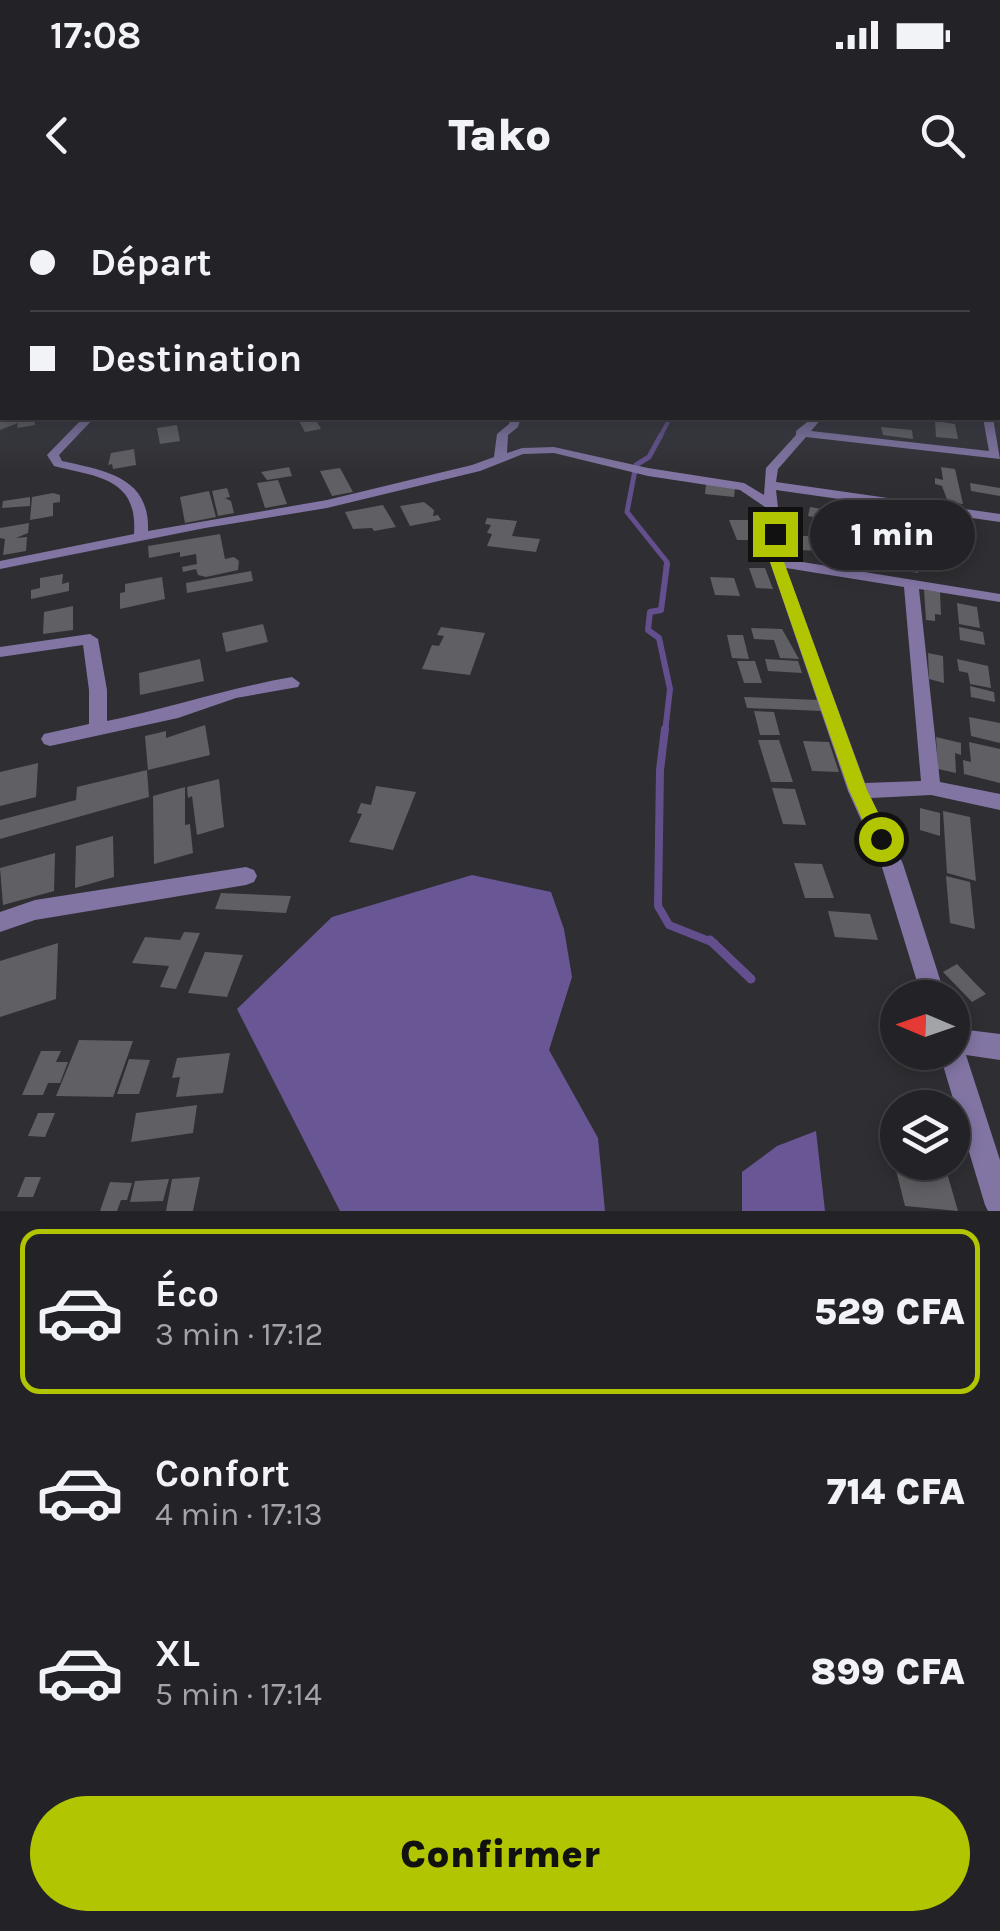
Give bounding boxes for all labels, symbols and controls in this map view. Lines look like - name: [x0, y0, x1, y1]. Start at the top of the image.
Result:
- text: 17:08: [50, 13, 141, 58]
- icon: back: [30, 108, 85, 163]
- icon: search: [915, 108, 970, 163]
- text: Tako: [448, 109, 552, 161]
- text: Départ: [90, 240, 212, 285]
- text: Destination: [90, 336, 302, 381]
- callout: 1 min: [810, 499, 975, 569]
- route end: [753, 512, 798, 557]
- text: 1 min: [851, 516, 934, 553]
- route start: [859, 817, 904, 862]
- north arrow: [880, 980, 970, 1070]
- map controls: [880, 980, 970, 1180]
- button: layers: [880, 1090, 970, 1180]
- icon: car: [35, 1267, 125, 1357]
- text: Éco: [155, 1271, 219, 1316]
- text: 529 CFA: [814, 1289, 965, 1334]
- text: 3 min · 17:12: [155, 1316, 323, 1353]
- icon: car: [35, 1447, 125, 1537]
- text: Confort: [155, 1451, 290, 1496]
- text: 714 CFA: [827, 1469, 965, 1514]
- text: 4 min · 17:13: [155, 1496, 323, 1533]
- icon: car: [35, 1627, 125, 1717]
- text: XL: [155, 1631, 200, 1676]
- text: 899 CFA: [811, 1649, 965, 1694]
- text: 5 min · 17:14: [155, 1676, 322, 1713]
- button: Confirmer: [30, 1796, 970, 1911]

